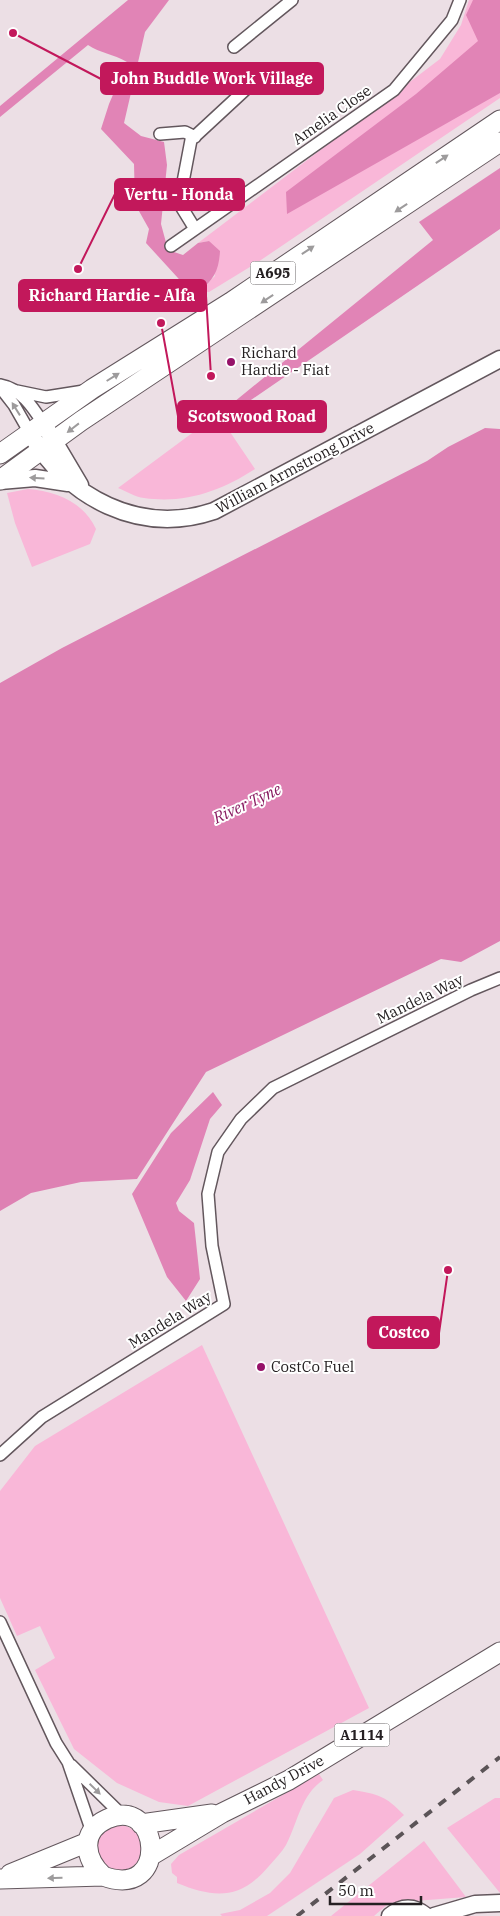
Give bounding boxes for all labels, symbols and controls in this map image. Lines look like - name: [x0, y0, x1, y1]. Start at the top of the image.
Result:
- callout: John Buddle Work Village: [101, 63, 323, 94]
- text: John Buddle Work Village: [111, 68, 313, 88]
- street label: Amelia Close: [289, 81, 375, 149]
- one-way arrow: [436, 154, 449, 164]
- callout: Vertu - Honda: [115, 179, 244, 210]
- text: Vertu - Honda: [124, 184, 234, 204]
- one-way arrow: [395, 203, 408, 213]
- one-way arrow: [301, 245, 315, 255]
- road number: A695: [250, 262, 296, 284]
- callout: Richard Hardie - Alfa: [19, 280, 206, 311]
- text: Richard Hardie - Alfa: [29, 285, 195, 305]
- one-way arrow: [260, 294, 273, 304]
- place label: Richard Hardie - Fiat: [241, 343, 329, 379]
- marker: Richard Hardie - Fiat: [225, 356, 237, 368]
- one-way arrow: [106, 372, 120, 381]
- callout: Scotswood Road: [178, 401, 326, 432]
- one-way arrow: [12, 403, 21, 416]
- text: Scotswood Road: [188, 406, 316, 426]
- street label: William Armstrong Drive: [212, 418, 377, 517]
- one-way arrow: [67, 422, 80, 433]
- one-way arrow: [28, 473, 44, 481]
- water label: River Tyne: [209, 779, 284, 828]
- street label: Mandela Way: [373, 969, 466, 1028]
- street label: Mandela Way: [125, 1287, 215, 1353]
- callout: Costco: [368, 1317, 439, 1348]
- text: Costco: [378, 1322, 430, 1342]
- place label: CostCo Fuel: [271, 1357, 354, 1376]
- marker: CostCo Fuel: [255, 1361, 267, 1373]
- road number: A1114: [334, 1724, 390, 1746]
- street label: Handy Drive: [240, 1750, 327, 1809]
- one-way arrow: [89, 1783, 101, 1795]
- one-way arrow: [47, 1874, 63, 1882]
- scale bar: [330, 1874, 421, 1906]
- text: 50 m: [338, 1881, 374, 1900]

